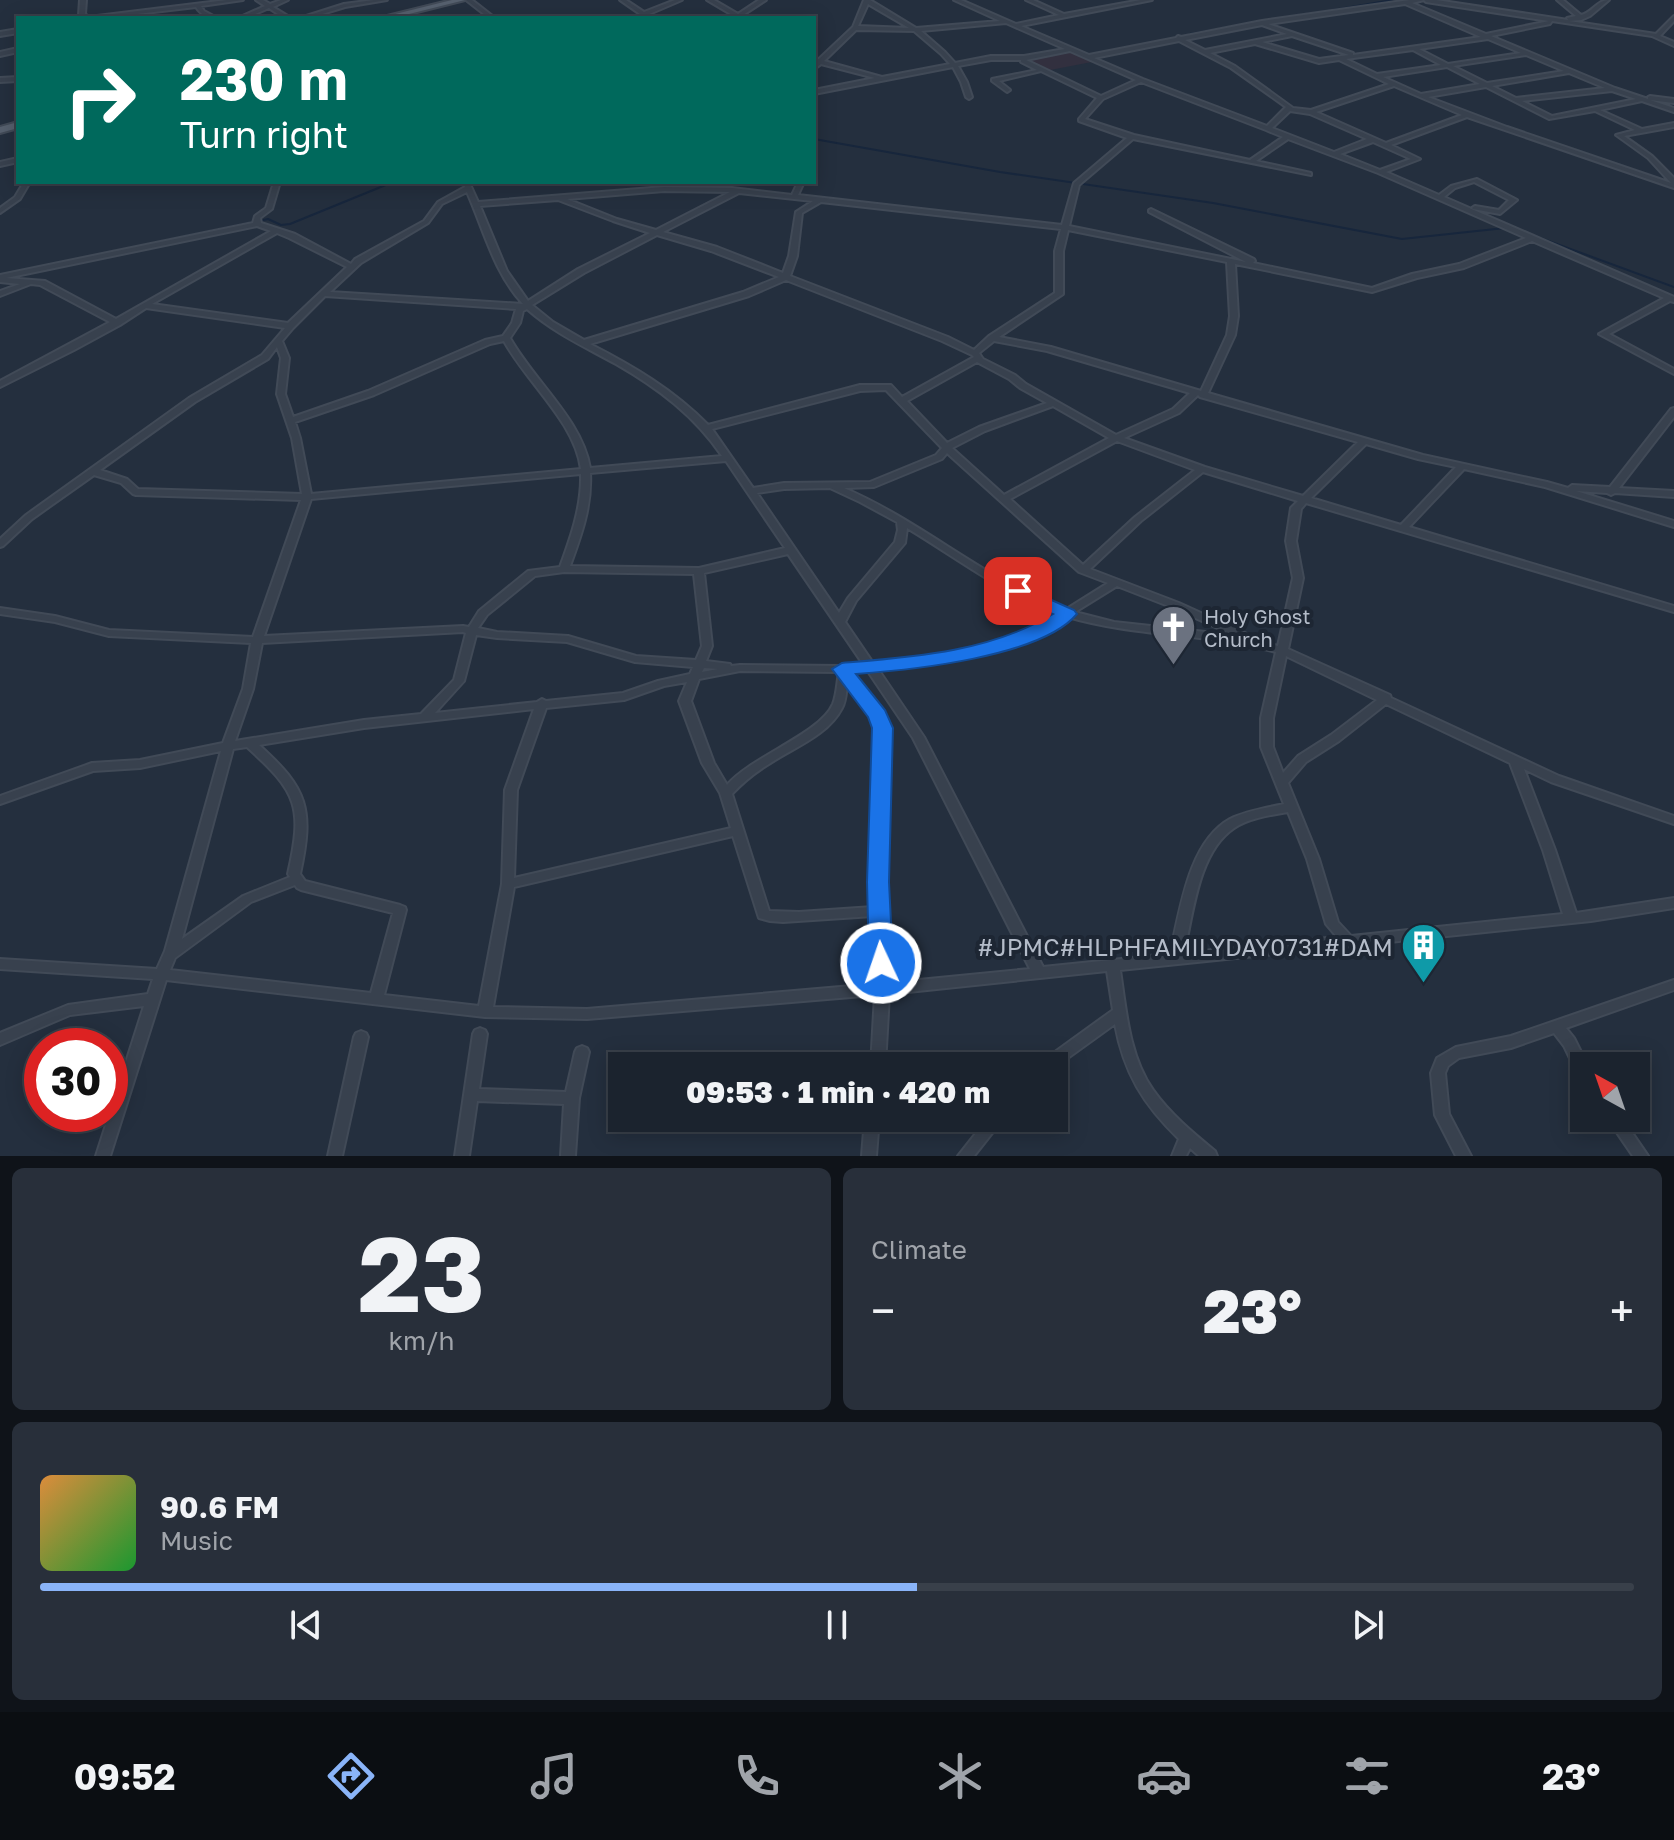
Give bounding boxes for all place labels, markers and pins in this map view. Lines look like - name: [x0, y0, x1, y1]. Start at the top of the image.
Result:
- pin: [984, 557, 1052, 625]
- church icon: Holy Ghost Church: [1149, 604, 1197, 667]
- place label: Holy Ghost Church: [1204, 604, 1310, 651]
- building icon: #JPMC#HLPHFAMILYDAY0731#DAM: [1400, 922, 1448, 985]
- place label: #JPMC#HLPHFAMILYDAY0731#DAM: [977, 932, 1393, 961]

